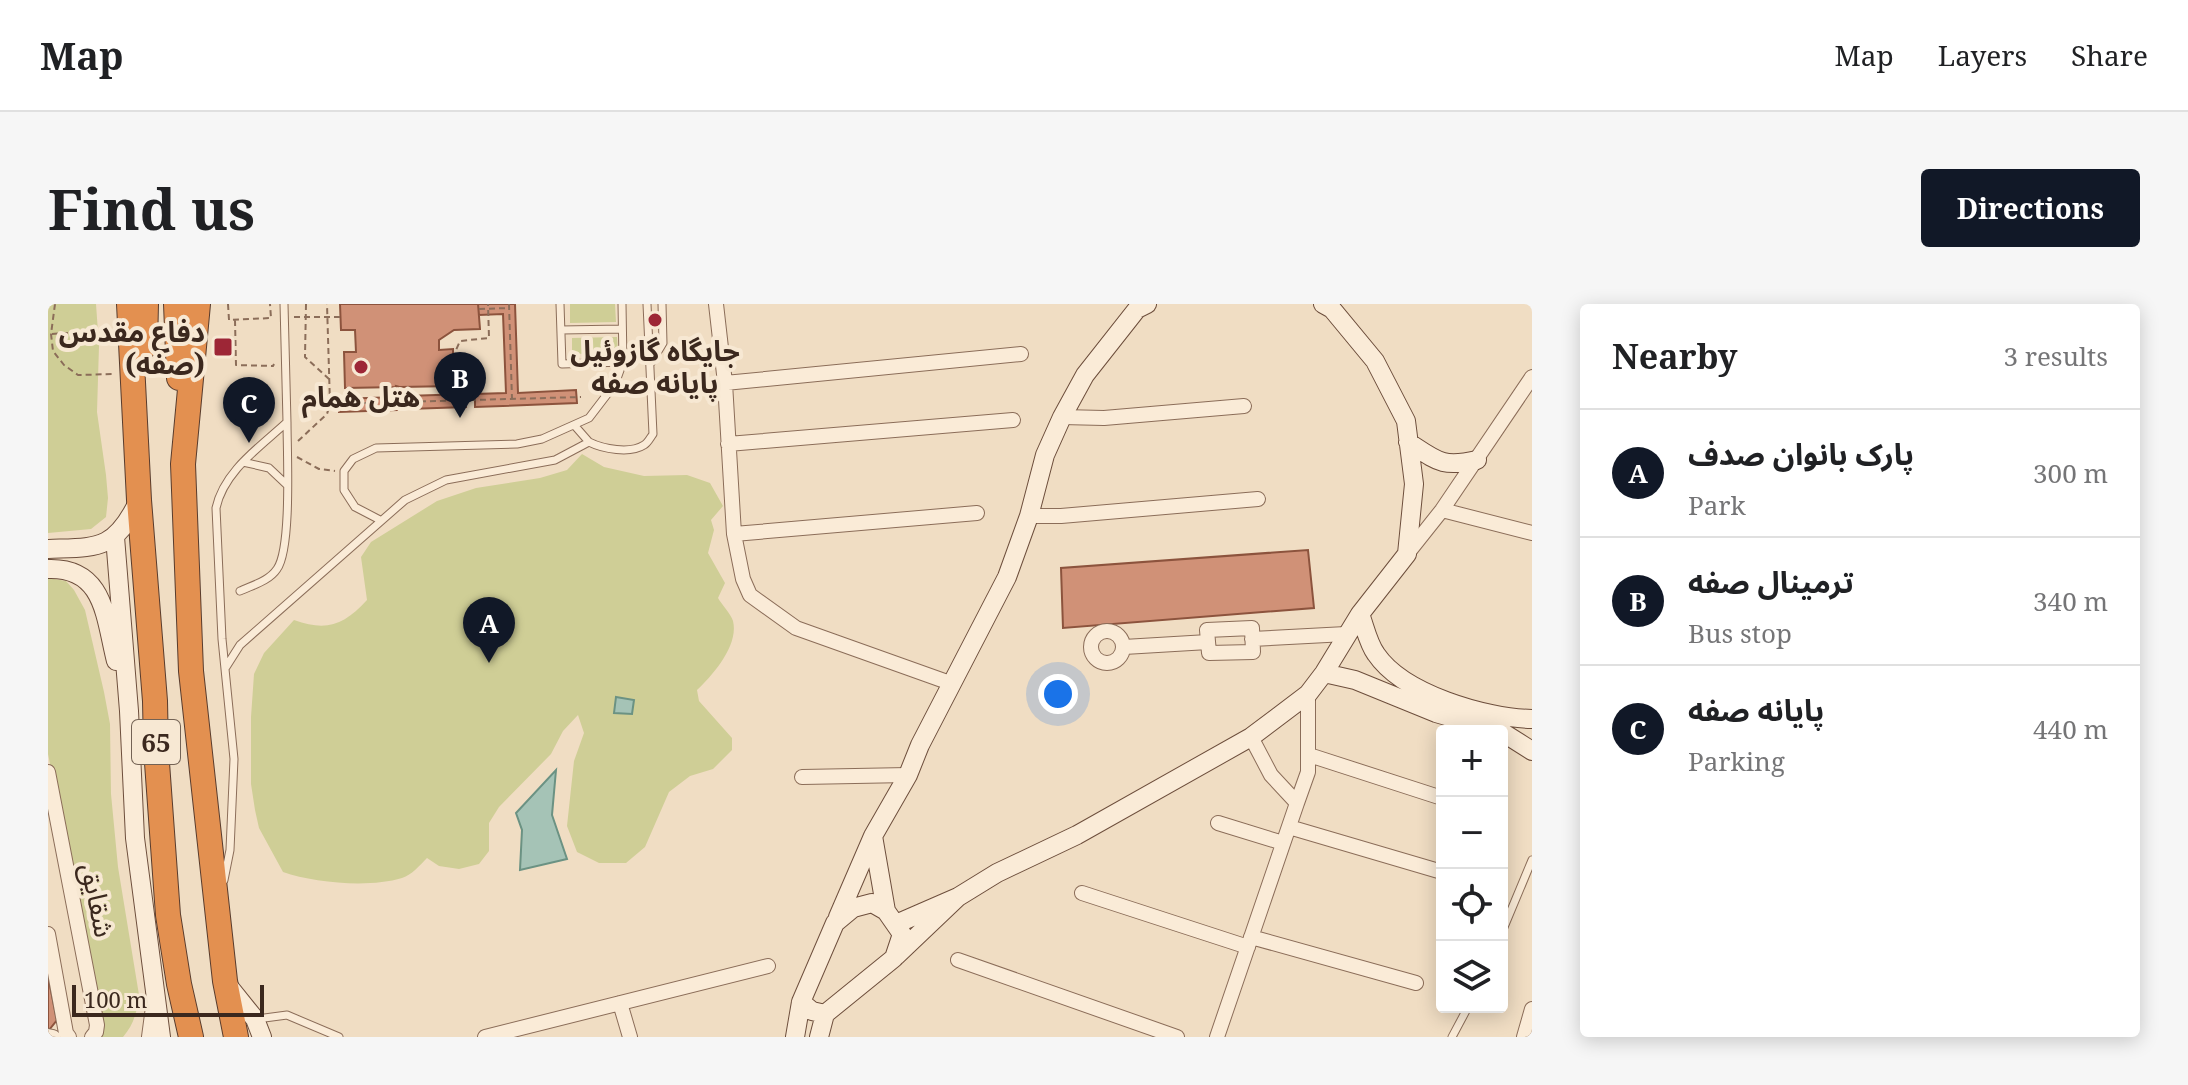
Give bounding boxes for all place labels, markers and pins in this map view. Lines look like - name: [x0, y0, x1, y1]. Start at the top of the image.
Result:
- marker: جایگاه گازوئیل پایانه صفه: [646, 311, 664, 329]
- place label: دفاع مقدس (صفه): [59, 312, 205, 382]
- place label: جایگاه گازوئیل پایانه صفه: [570, 331, 740, 402]
- marker: دفاع مقدس (صفه): [212, 336, 234, 358]
- pin: B: [434, 352, 486, 418]
- marker: هتل همام: [352, 358, 370, 376]
- pin: C: [223, 377, 275, 443]
- place label: هتل همام: [302, 377, 420, 419]
- pin: A: [463, 597, 515, 663]

